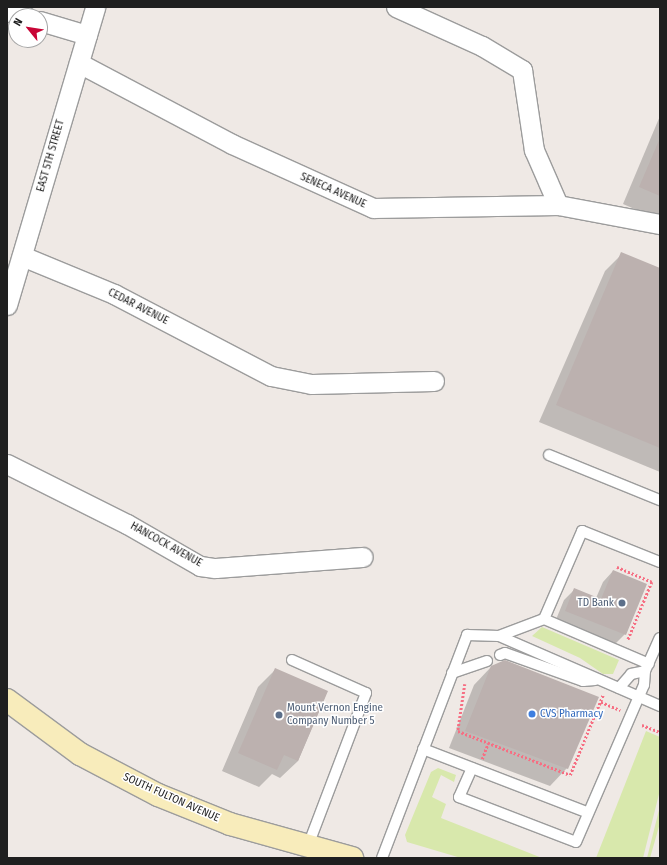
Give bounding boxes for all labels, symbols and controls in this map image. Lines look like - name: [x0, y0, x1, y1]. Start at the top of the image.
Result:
- north arrow: [8, 8, 48, 48]
- text: N: [11, 16, 25, 28]
- street label: EAST 5TH STREET: [34, 118, 68, 194]
- street label: SENECA AVENUE: [298, 171, 368, 211]
- street label: CEDAR AVENUE: [106, 286, 170, 328]
- street label: HANCOCK AVENUE: [128, 520, 204, 570]
- place label: TD Bank: [578, 596, 614, 610]
- marker: TD Bank: [617, 598, 627, 608]
- place label: Mount Vernon Engine Company Number 5: [287, 702, 383, 728]
- place label: CVS Pharmacy: [540, 707, 603, 721]
- marker: CVS Pharmacy: [527, 709, 537, 719]
- marker: Mount Vernon Engine Company Number 5: [274, 710, 284, 720]
- street label: SOUTH FULTON AVENUE: [121, 771, 221, 825]

